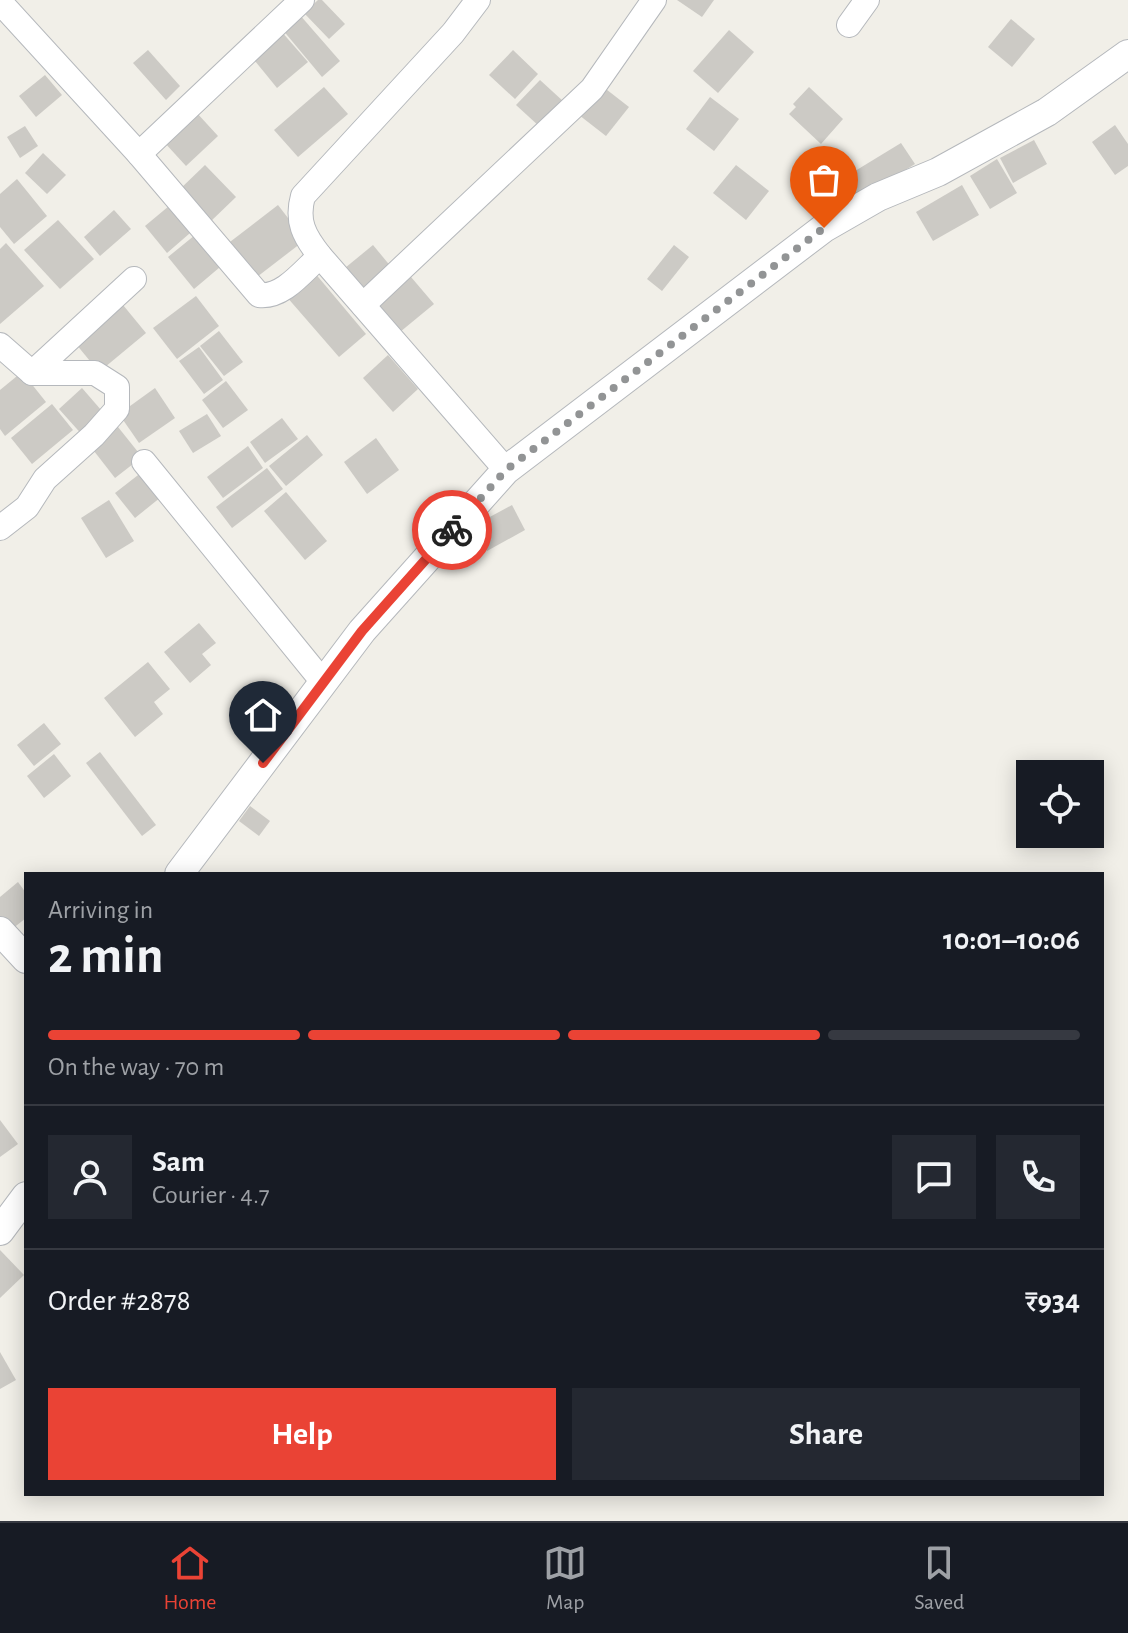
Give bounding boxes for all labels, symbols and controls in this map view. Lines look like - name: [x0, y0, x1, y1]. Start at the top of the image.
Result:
- pin: [790, 146, 858, 228]
- icon: bag: [802, 158, 846, 202]
- courier: [412, 490, 492, 570]
- icon: bike: [430, 508, 474, 552]
- pin: [229, 681, 297, 763]
- icon: home: [241, 693, 285, 737]
- map controls: [1016, 760, 1104, 848]
- button: locate: [1016, 760, 1104, 848]
- text: Arriving in: [48, 897, 153, 923]
- text: 10:01–10:06: [943, 925, 1080, 955]
- text: 2 min: [48, 930, 163, 982]
- text: On the way · 70 m: [48, 1054, 224, 1080]
- button: person: [48, 1135, 132, 1219]
- button: chat: [892, 1135, 976, 1219]
- button: phone: [996, 1135, 1080, 1219]
- text: Sam: [152, 1147, 205, 1177]
- text: Courier · 4.7: [152, 1182, 270, 1208]
- text: Order #2878: [48, 1286, 191, 1316]
- text: ₹934: [1025, 1286, 1080, 1316]
- button: Help: [48, 1388, 556, 1480]
- button: Share: [572, 1388, 1080, 1480]
- tab: Home: [163, 1541, 216, 1615]
- tab: Map: [543, 1541, 587, 1615]
- tab: Saved: [914, 1541, 965, 1615]

